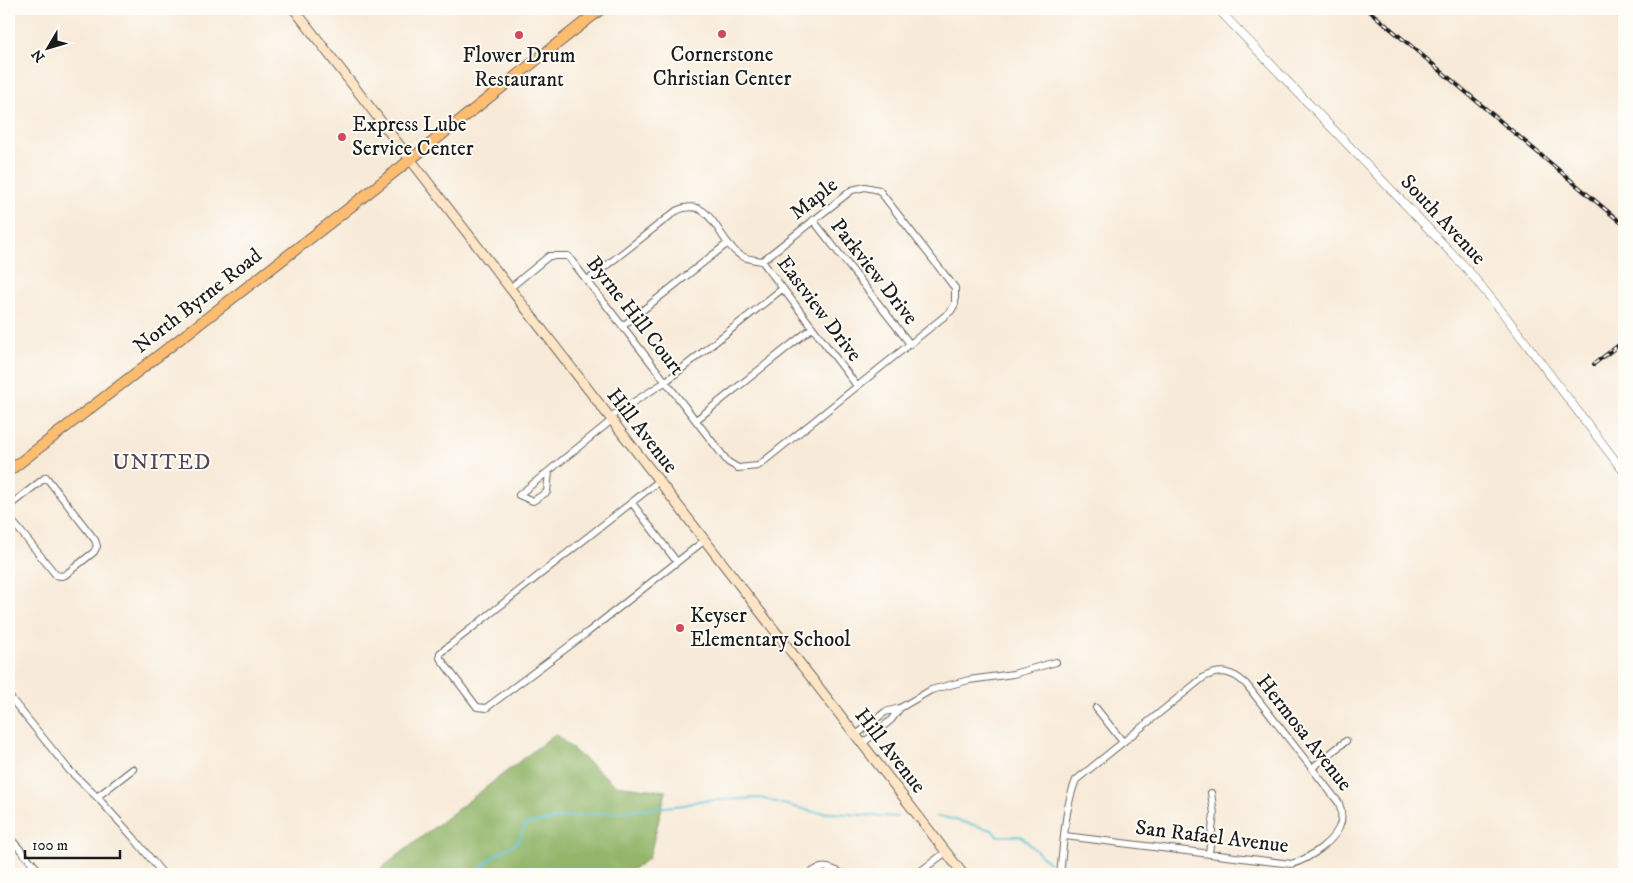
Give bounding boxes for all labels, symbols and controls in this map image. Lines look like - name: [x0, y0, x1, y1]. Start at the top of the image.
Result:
- north arrow: [22, 22, 72, 72]
- marker: Cornerstone Christian Center: [716, 28, 728, 40]
- marker: Flower Drum Restaurant: [513, 29, 525, 41]
- place label: Cornerstone Christian Center: [653, 42, 791, 92]
- place label: Flower Drum Restaurant: [462, 43, 576, 93]
- text: N: [28, 45, 49, 65]
- place label: Express Lube Service Center: [352, 112, 474, 162]
- marker: Express Lube Service Center: [336, 131, 348, 143]
- street label: South Avenue: [1395, 169, 1492, 271]
- street label: Maple: [785, 172, 843, 226]
- street label: Parkview Drive: [825, 214, 924, 330]
- street label: North Byrne Road: [129, 243, 268, 359]
- street label: Byrne Hill Court: [580, 251, 690, 381]
- street label: Eastview Drive: [771, 251, 867, 367]
- street label: Hill Avenue: [601, 383, 683, 479]
- district label: UNITED: [113, 449, 211, 476]
- place label: Keyser Elementary School: [690, 603, 851, 653]
- marker: Keyser Elementary School: [674, 622, 686, 634]
- street label: Hermosa Avenue: [1250, 670, 1358, 797]
- street label: Hill Avenue: [849, 703, 931, 799]
- street label: San Rafael Avenue: [1134, 815, 1290, 859]
- scale bar: [25, 828, 120, 860]
- text: 100 m: [32, 836, 68, 855]

